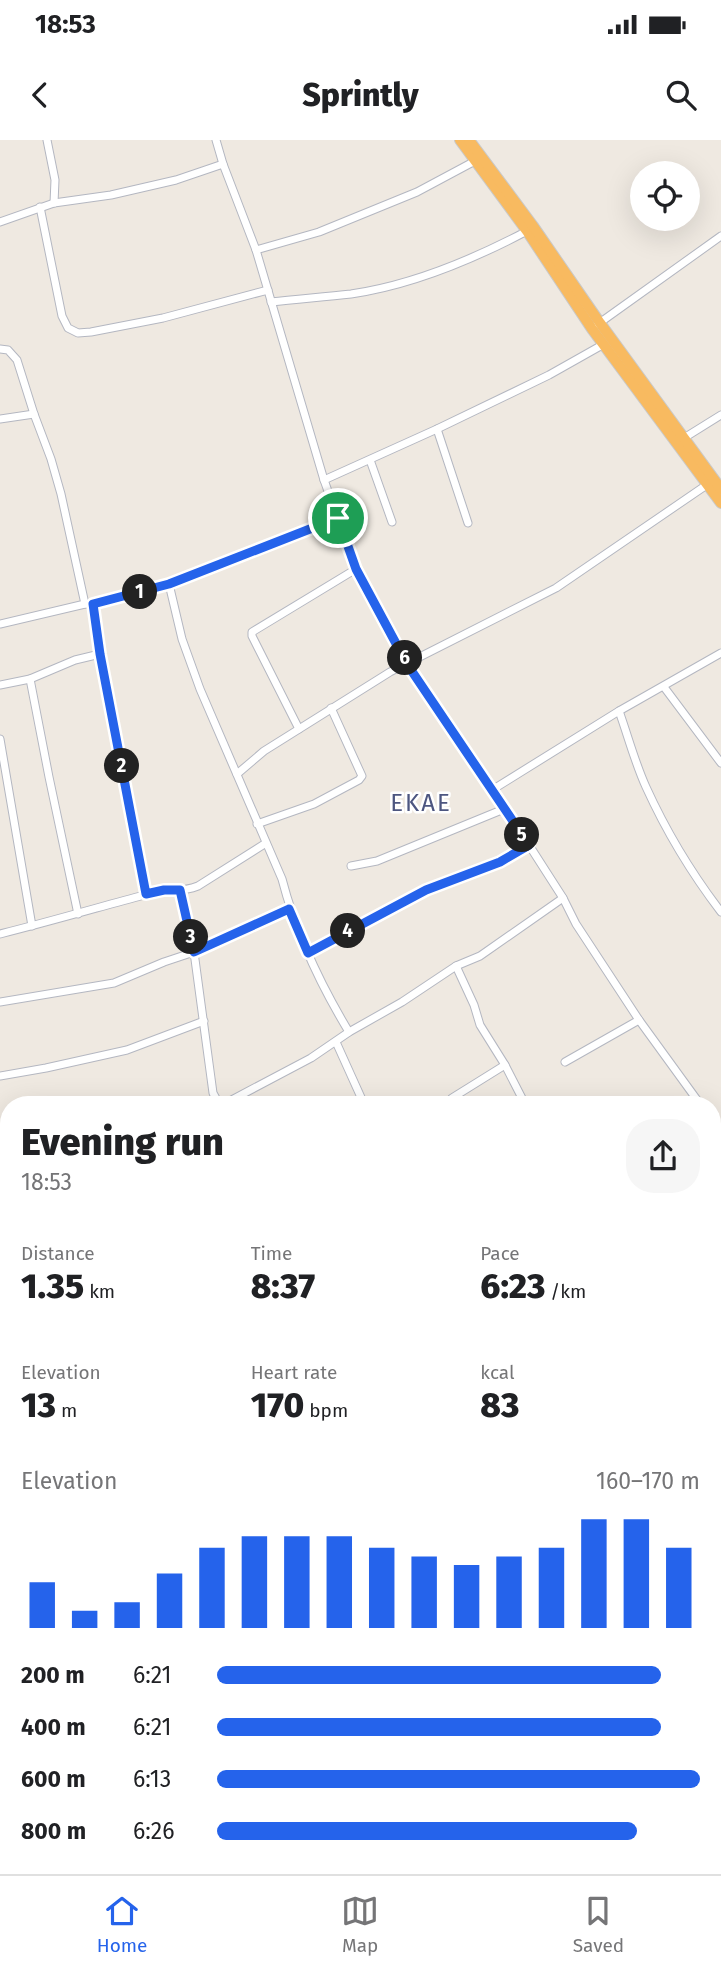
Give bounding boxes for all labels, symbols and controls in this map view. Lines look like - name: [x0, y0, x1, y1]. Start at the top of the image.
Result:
- text: 18:53: [35, 9, 96, 40]
- icon: back: [21, 76, 59, 114]
- text: Sprintly: [302, 76, 419, 114]
- icon: search: [662, 76, 700, 114]
- map controls: [630, 161, 700, 231]
- button: locate: [630, 161, 700, 231]
- pin: [308, 488, 368, 548]
- icon: arrive: [319, 499, 357, 537]
- pin: 1: [122, 574, 158, 610]
- text: 1: [135, 580, 144, 603]
- pin: 6: [388, 640, 422, 676]
- text: 6: [399, 646, 410, 669]
- pin: 2: [104, 748, 140, 784]
- text: 2: [117, 754, 126, 777]
- district label: EKAE: [390, 789, 452, 817]
- pin: 5: [504, 818, 540, 852]
- text: 5: [516, 823, 527, 846]
- pin: 4: [330, 914, 366, 948]
- text: 4: [342, 919, 353, 942]
- pin: 3: [174, 920, 208, 954]
- text: 3: [186, 925, 195, 948]
- text: Evening run: [21, 1119, 224, 1165]
- button: share: [626, 1119, 700, 1193]
- text: 18:53: [21, 1168, 72, 1196]
- text: Distance: [21, 1242, 95, 1265]
- text: Time: [251, 1242, 292, 1265]
- text: Pace: [480, 1242, 520, 1265]
- text: 1.35: [21, 1265, 84, 1307]
- text: 8:37: [251, 1265, 315, 1307]
- text: 6:23: [480, 1265, 545, 1307]
- text: km: [84, 1280, 115, 1303]
- text: /km: [545, 1280, 586, 1303]
- text: Elevation: [21, 1361, 101, 1384]
- text: Heart rate: [251, 1361, 337, 1384]
- text: kcal: [480, 1361, 515, 1384]
- text: 13: [21, 1384, 56, 1426]
- text: 170: [251, 1384, 304, 1426]
- text: 83: [480, 1384, 519, 1426]
- text: m: [56, 1399, 77, 1422]
- text: bpm: [304, 1399, 348, 1422]
- text: Elevation: [21, 1467, 117, 1495]
- text: 160–170 m: [596, 1467, 700, 1495]
- text: 200 m: [21, 1661, 85, 1689]
- text: 6:21: [133, 1661, 172, 1689]
- text: 400 m: [21, 1713, 86, 1741]
- text: 6:21: [133, 1713, 172, 1741]
- text: 600 m: [21, 1765, 86, 1793]
- text: 6:13: [133, 1765, 171, 1793]
- text: 800 m: [21, 1817, 86, 1845]
- text: 6:26: [133, 1817, 174, 1845]
- tab: Home: [97, 1892, 147, 1957]
- tab: Map: [341, 1892, 379, 1957]
- tab: Saved: [573, 1892, 624, 1957]

